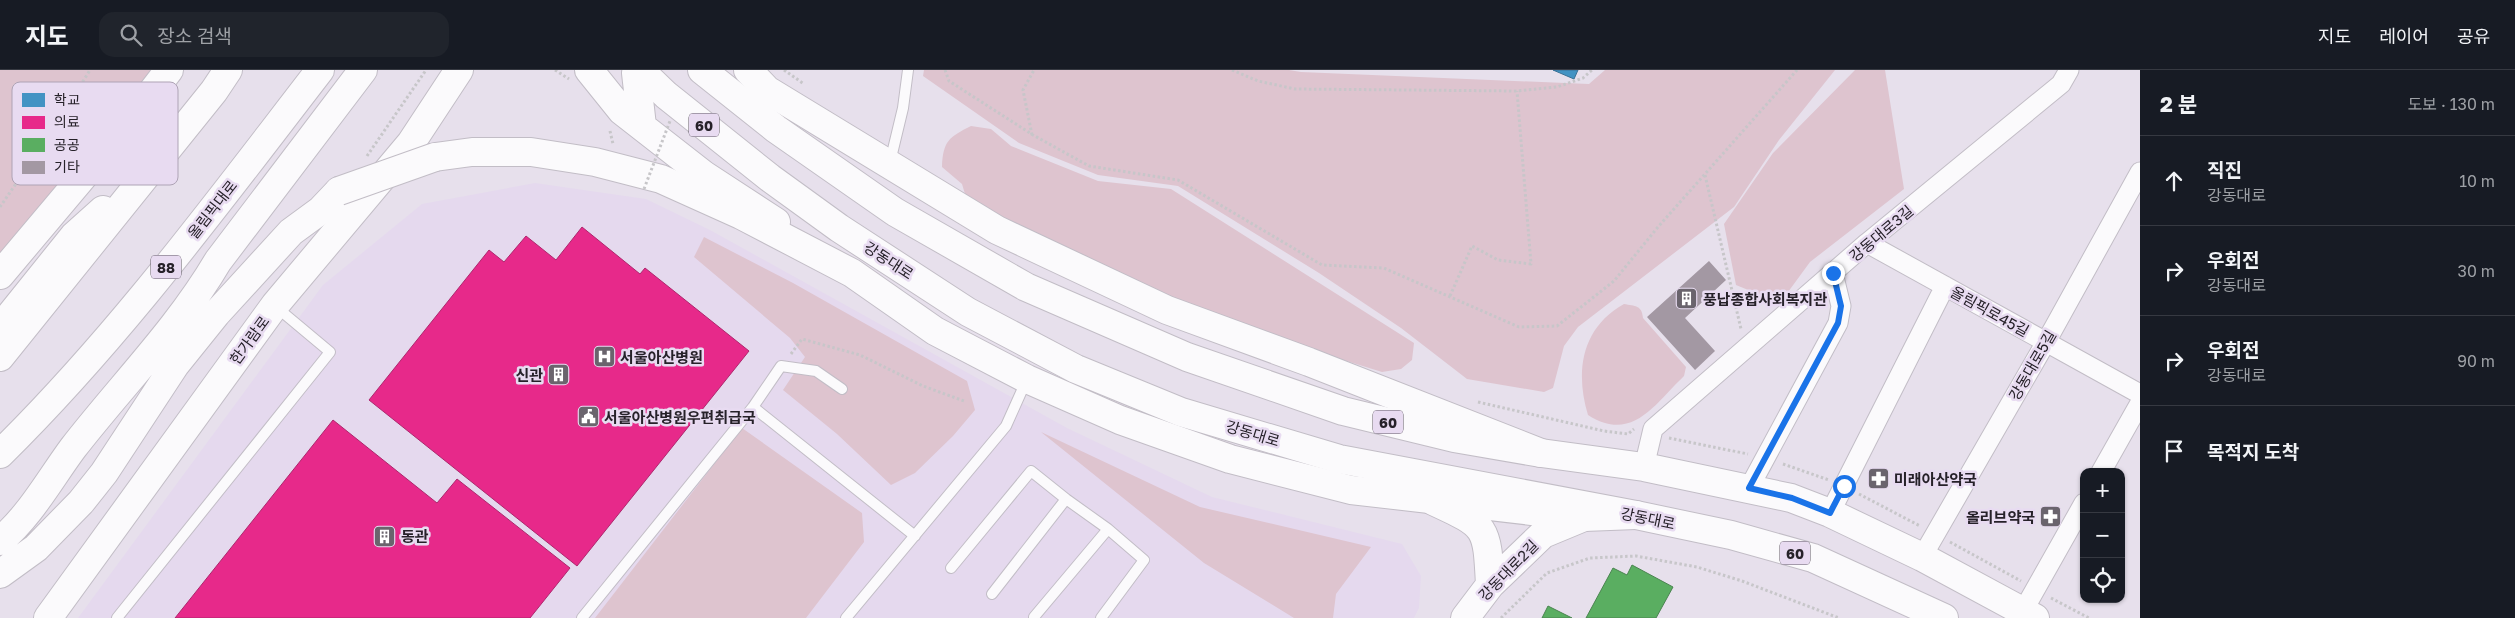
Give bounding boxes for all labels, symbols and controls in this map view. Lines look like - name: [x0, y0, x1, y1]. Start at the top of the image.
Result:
- search box: [99, 12, 449, 57]
- text: 지도: [25, 21, 69, 50]
- icon: search: [117, 21, 145, 49]
- text: 장소 검색: [157, 24, 232, 47]
- text: 지도: [2318, 25, 2351, 47]
- text: 레이어: [2379, 25, 2429, 47]
- text: 공유: [2457, 25, 2490, 47]
- legend: [12, 82, 178, 185]
- text: 학교: [54, 91, 80, 108]
- text: 2 분: [2160, 91, 2197, 117]
- text: 도보 · 130 m: [2408, 94, 2495, 114]
- text: 의료: [54, 113, 80, 130]
- road number: 60: [689, 114, 719, 136]
- text: 공공: [54, 136, 80, 153]
- text: 기타: [54, 158, 80, 175]
- text: 직진: [2207, 158, 2242, 181]
- icon: ahead: [2160, 167, 2188, 195]
- text: 10 m: [2459, 171, 2495, 191]
- street label: 올림픽대로: [184, 176, 240, 242]
- text: 강동대로: [2207, 185, 2266, 205]
- street label: 강동대로3길: [1845, 201, 1917, 265]
- street label: 강동대로: [861, 237, 917, 283]
- text: 우회전: [2207, 248, 2259, 271]
- road number: 88: [151, 256, 181, 278]
- icon: right: [2160, 257, 2188, 285]
- text: 30 m: [2458, 261, 2495, 281]
- route end: [1822, 262, 1845, 285]
- text: 강동대로: [2207, 275, 2266, 295]
- street label: 올림픽로45길: [1948, 282, 2032, 340]
- building icon: 풍납종합사회복지관: [1675, 287, 1699, 311]
- place label: 풍납종합사회복지관: [1703, 290, 1827, 308]
- street label: 한가람로: [225, 312, 273, 368]
- street label: 강동대로5길: [2005, 327, 2059, 403]
- text: 우회전: [2207, 338, 2259, 361]
- hospital icon: 서울아산병원: [592, 345, 616, 369]
- icon: right: [2160, 347, 2188, 375]
- place label: 서울아산병원: [620, 348, 703, 366]
- text: 90 m: [2457, 351, 2495, 371]
- building icon: 신관: [547, 363, 571, 387]
- text: 강동대로: [2207, 365, 2266, 385]
- place label: 신관: [515, 366, 543, 384]
- public building icon: 서울아산병원우편취급국: [576, 405, 600, 429]
- place label: 서울아산병원우편취급국: [604, 408, 756, 426]
- road number: 60: [1373, 411, 1403, 434]
- street label: 강동대로: [1224, 416, 1282, 450]
- icon: arrive: [2160, 437, 2188, 465]
- text: 목적지 도착: [2207, 440, 2299, 463]
- pharmacy icon: 미래아산약국: [1866, 467, 1890, 491]
- map controls: [2080, 468, 2125, 603]
- button: +: [2080, 468, 2125, 513]
- place label: 미래아산약국: [1894, 470, 1977, 488]
- route start: [1833, 475, 1856, 498]
- street label: 강동대로: [1619, 503, 1677, 533]
- pharmacy icon: 올리브약국: [2039, 505, 2063, 529]
- place label: 올리브약국: [1966, 508, 2035, 526]
- button: −: [2080, 513, 2125, 558]
- building icon: 동관: [373, 524, 397, 548]
- place label: 동관: [401, 527, 429, 545]
- street label: 강동대로2길: [1475, 536, 1541, 604]
- road number: 60: [1780, 542, 1810, 564]
- button: locate: [2080, 558, 2125, 603]

